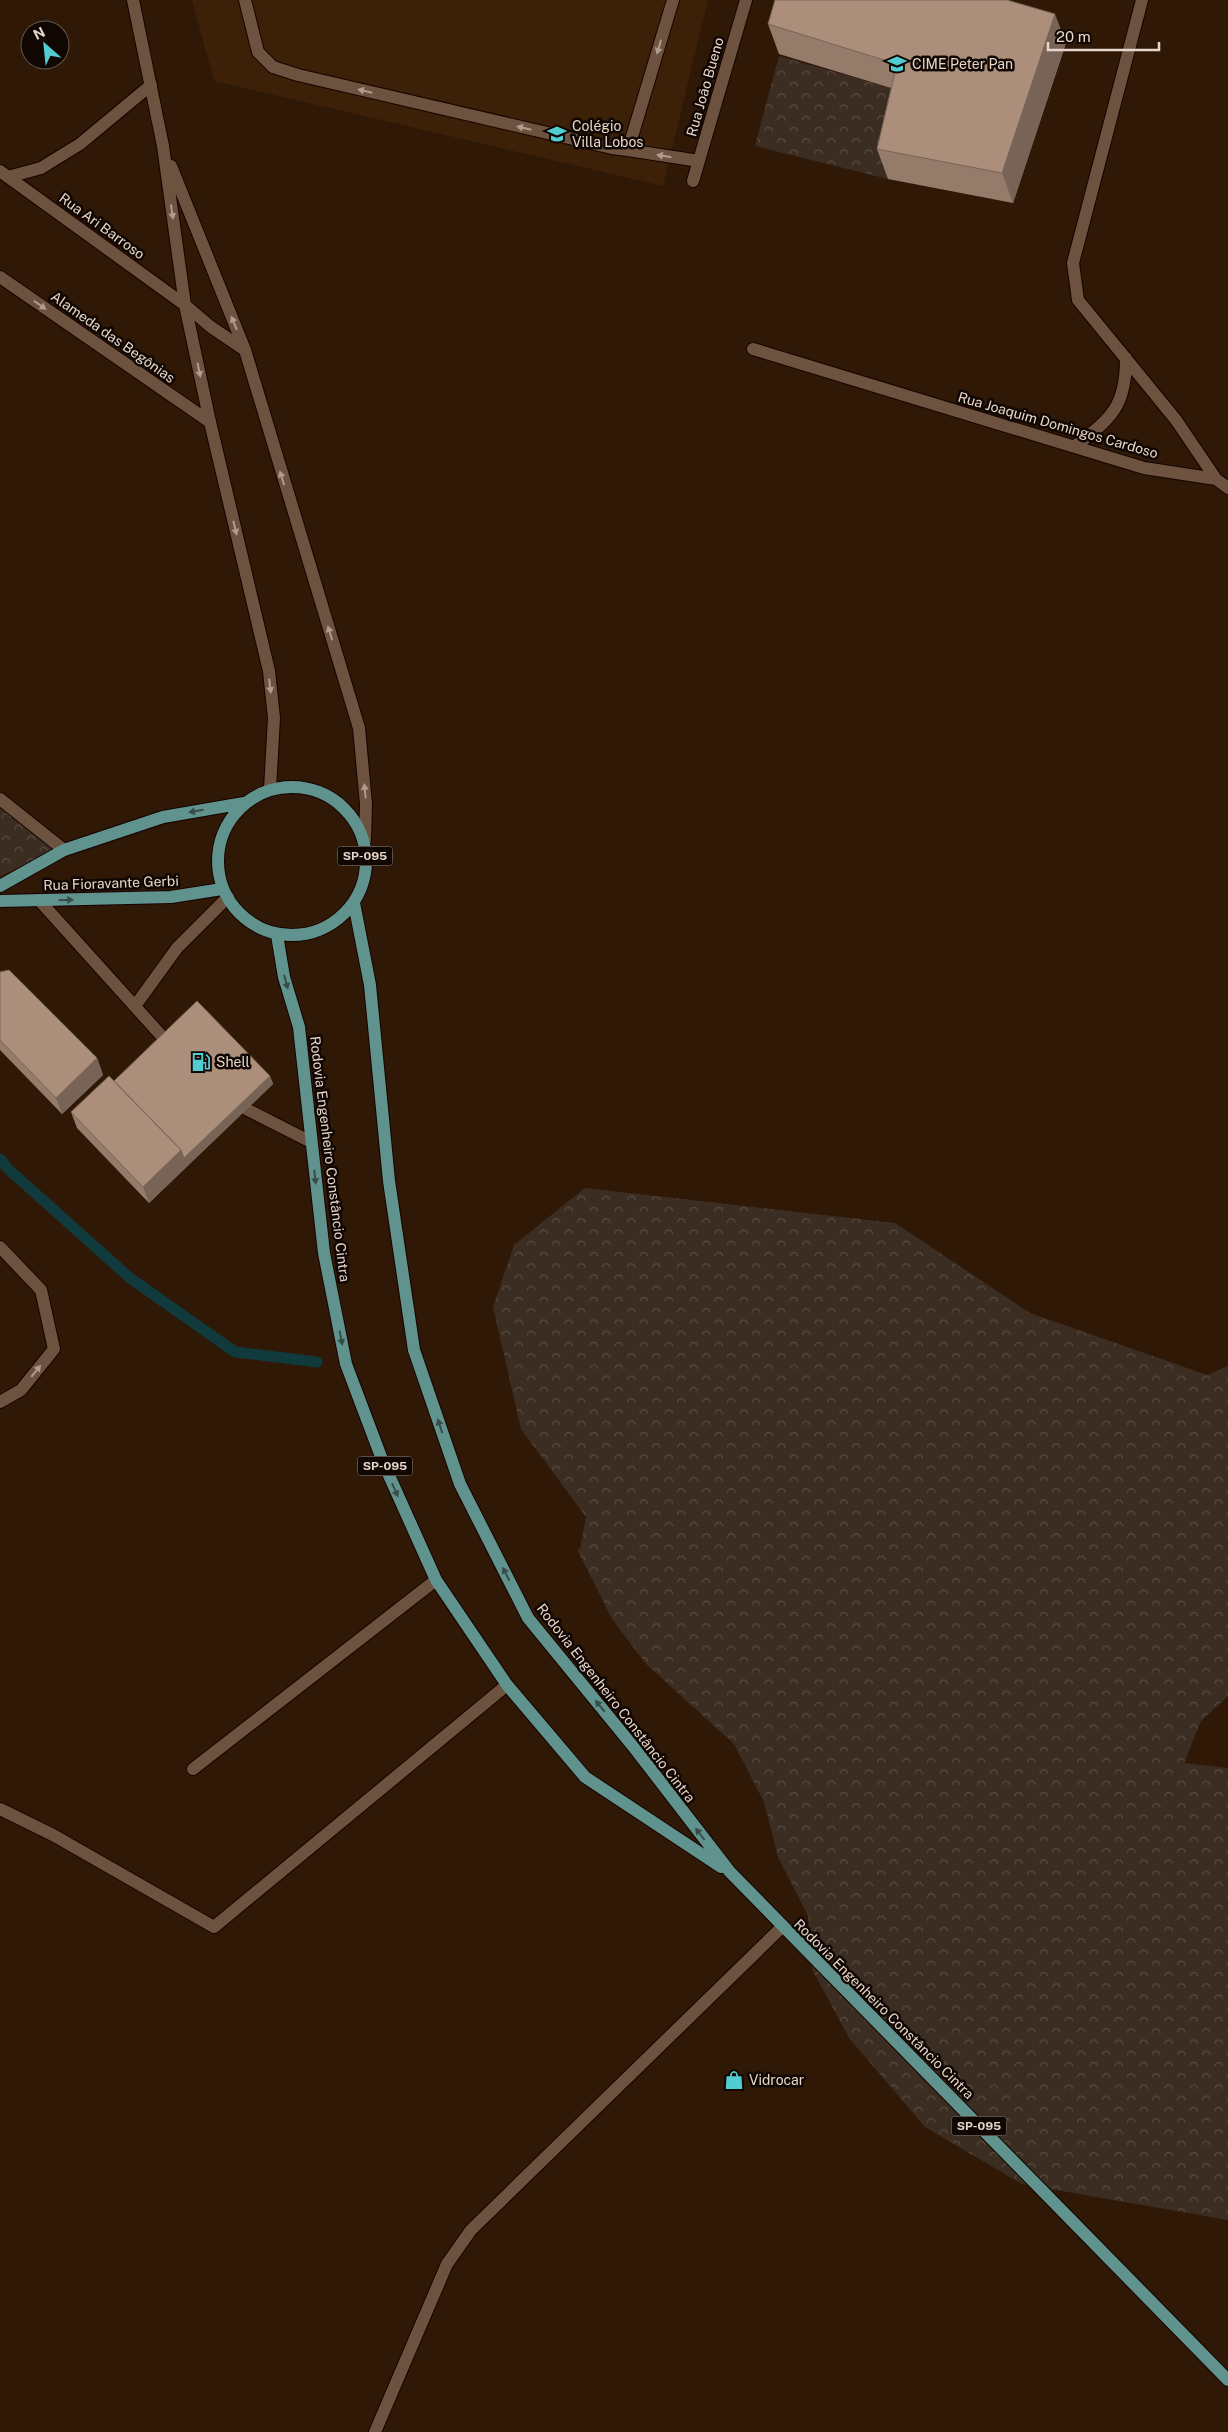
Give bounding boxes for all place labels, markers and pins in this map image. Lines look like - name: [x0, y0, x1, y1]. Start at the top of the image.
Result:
- school or university icon: CIME Peter Pan: [886, 53, 908, 75]
- place label: CIME Peter Pan: [912, 56, 1013, 72]
- place label: Colégio Villa Lobos: [572, 118, 643, 150]
- school or university icon: Colégio Villa Lobos: [546, 123, 568, 145]
- fuel station icon: Shell: [190, 1051, 212, 1073]
- place label: Shell: [216, 1054, 250, 1070]
- shop icon: Vidrocar: [723, 2069, 745, 2091]
- place label: Vidrocar: [749, 2072, 804, 2088]

